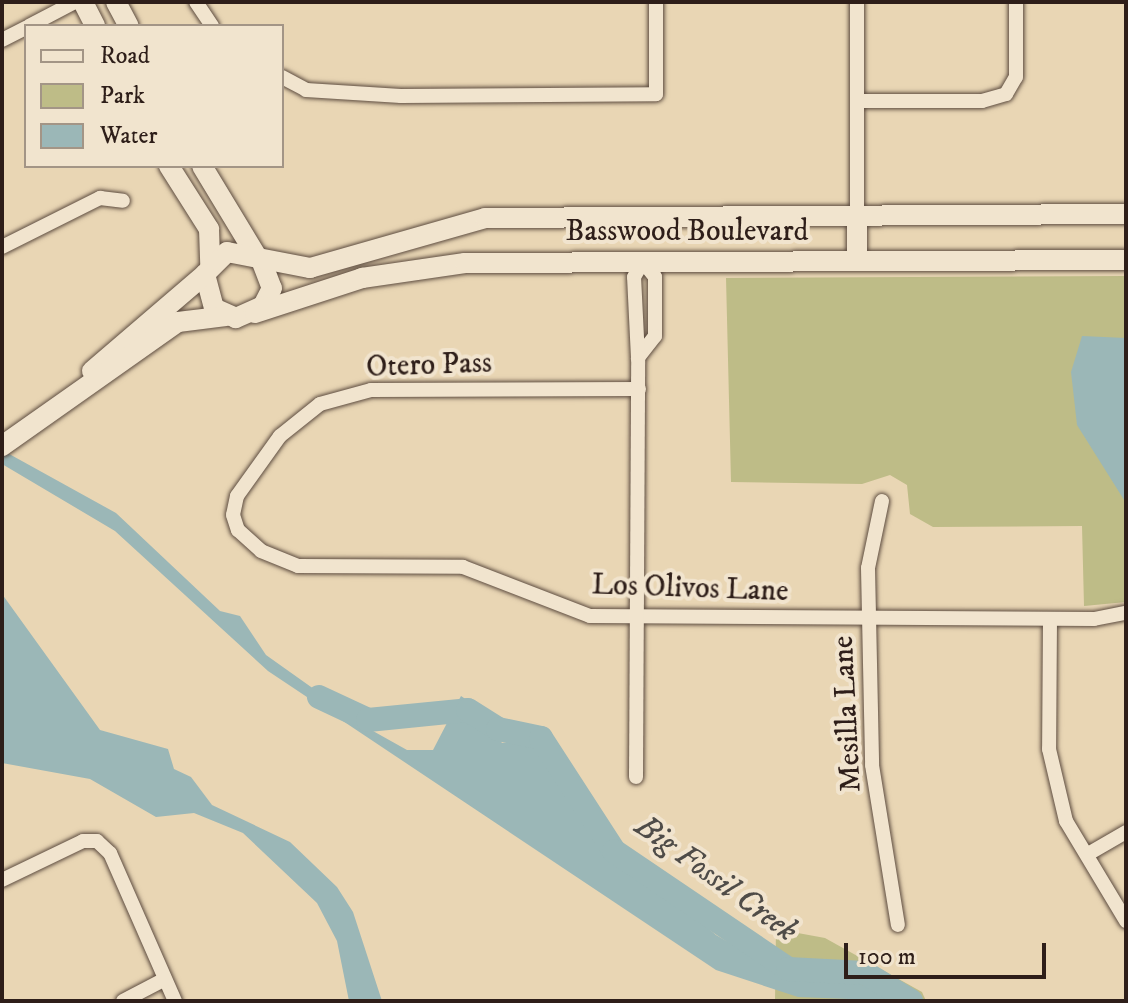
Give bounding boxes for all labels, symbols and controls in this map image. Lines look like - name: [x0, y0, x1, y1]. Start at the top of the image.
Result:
- legend: [24, 24, 284, 168]
- text: Road: [100, 41, 150, 71]
- text: Park: [100, 81, 145, 111]
- text: Water: [100, 121, 157, 151]
- street label: Basswood Boulevard: [566, 214, 808, 250]
- street label: Otero Pass: [366, 346, 492, 386]
- street label: Los Olivos Lane: [591, 568, 789, 610]
- street label: Mesilla Lane: [826, 635, 870, 793]
- water label: Big Fossil Creek: [627, 807, 805, 951]
- scale bar: [848, 927, 1050, 977]
- text: 100 m: [858, 942, 916, 972]

